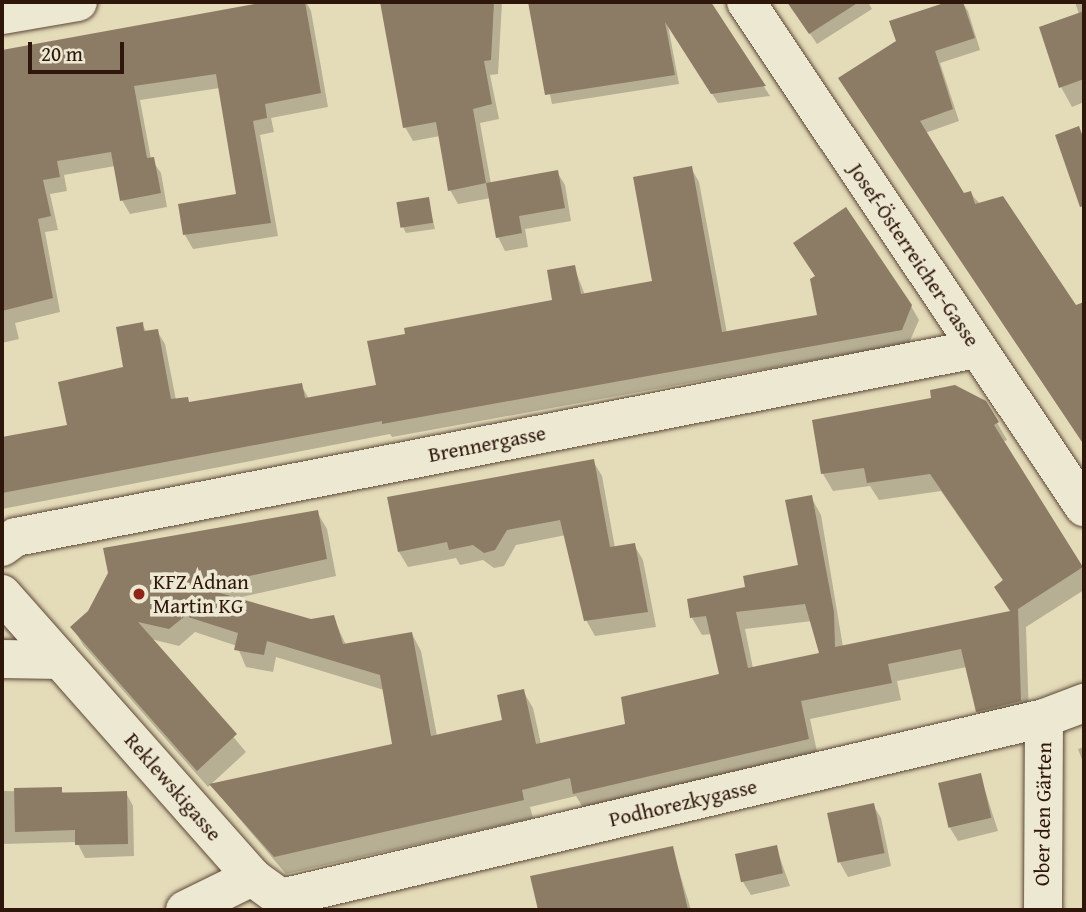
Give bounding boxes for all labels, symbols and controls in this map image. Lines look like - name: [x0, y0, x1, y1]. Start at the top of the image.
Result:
- scale bar: [32, 28, 128, 72]
- text: 20 m: [41, 38, 83, 69]
- street label: Josef-Österreicher-Gasse: [843, 158, 985, 352]
- street label: Brennergasse: [426, 420, 548, 468]
- place label: KFZ Adnan Martin KG: [153, 569, 249, 619]
- marker: KFZ Adnan Martin KG: [131, 586, 147, 602]
- street label: Reklewskigasse: [119, 728, 227, 846]
- street label: Ober den Gärten: [1029, 742, 1057, 886]
- street label: Podhorezkygasse: [607, 774, 759, 832]

